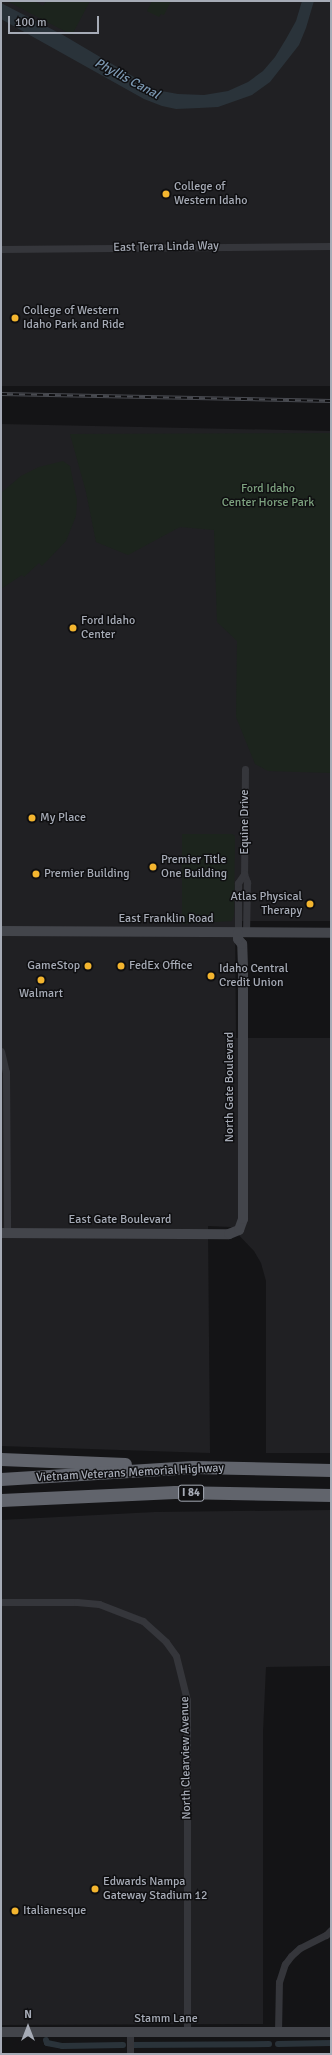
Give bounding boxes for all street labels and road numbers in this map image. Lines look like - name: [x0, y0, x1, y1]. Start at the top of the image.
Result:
- street label: East Terra Linda Way: [113, 239, 219, 255]
- street label: Equine Drive: [238, 790, 252, 854]
- street label: East Franklin Road: [118, 912, 214, 926]
- street label: North Gate Boulevard: [223, 1032, 237, 1142]
- street label: East Gate Boulevard: [69, 1213, 171, 1227]
- street label: Vietnam Veterans Memorial Highway: [36, 1461, 224, 1485]
- road number: I 84: [178, 1484, 204, 1502]
- street label: North Clearview Avenue: [178, 1696, 194, 1820]
- street label: Stamm Lane: [134, 2012, 198, 2026]

